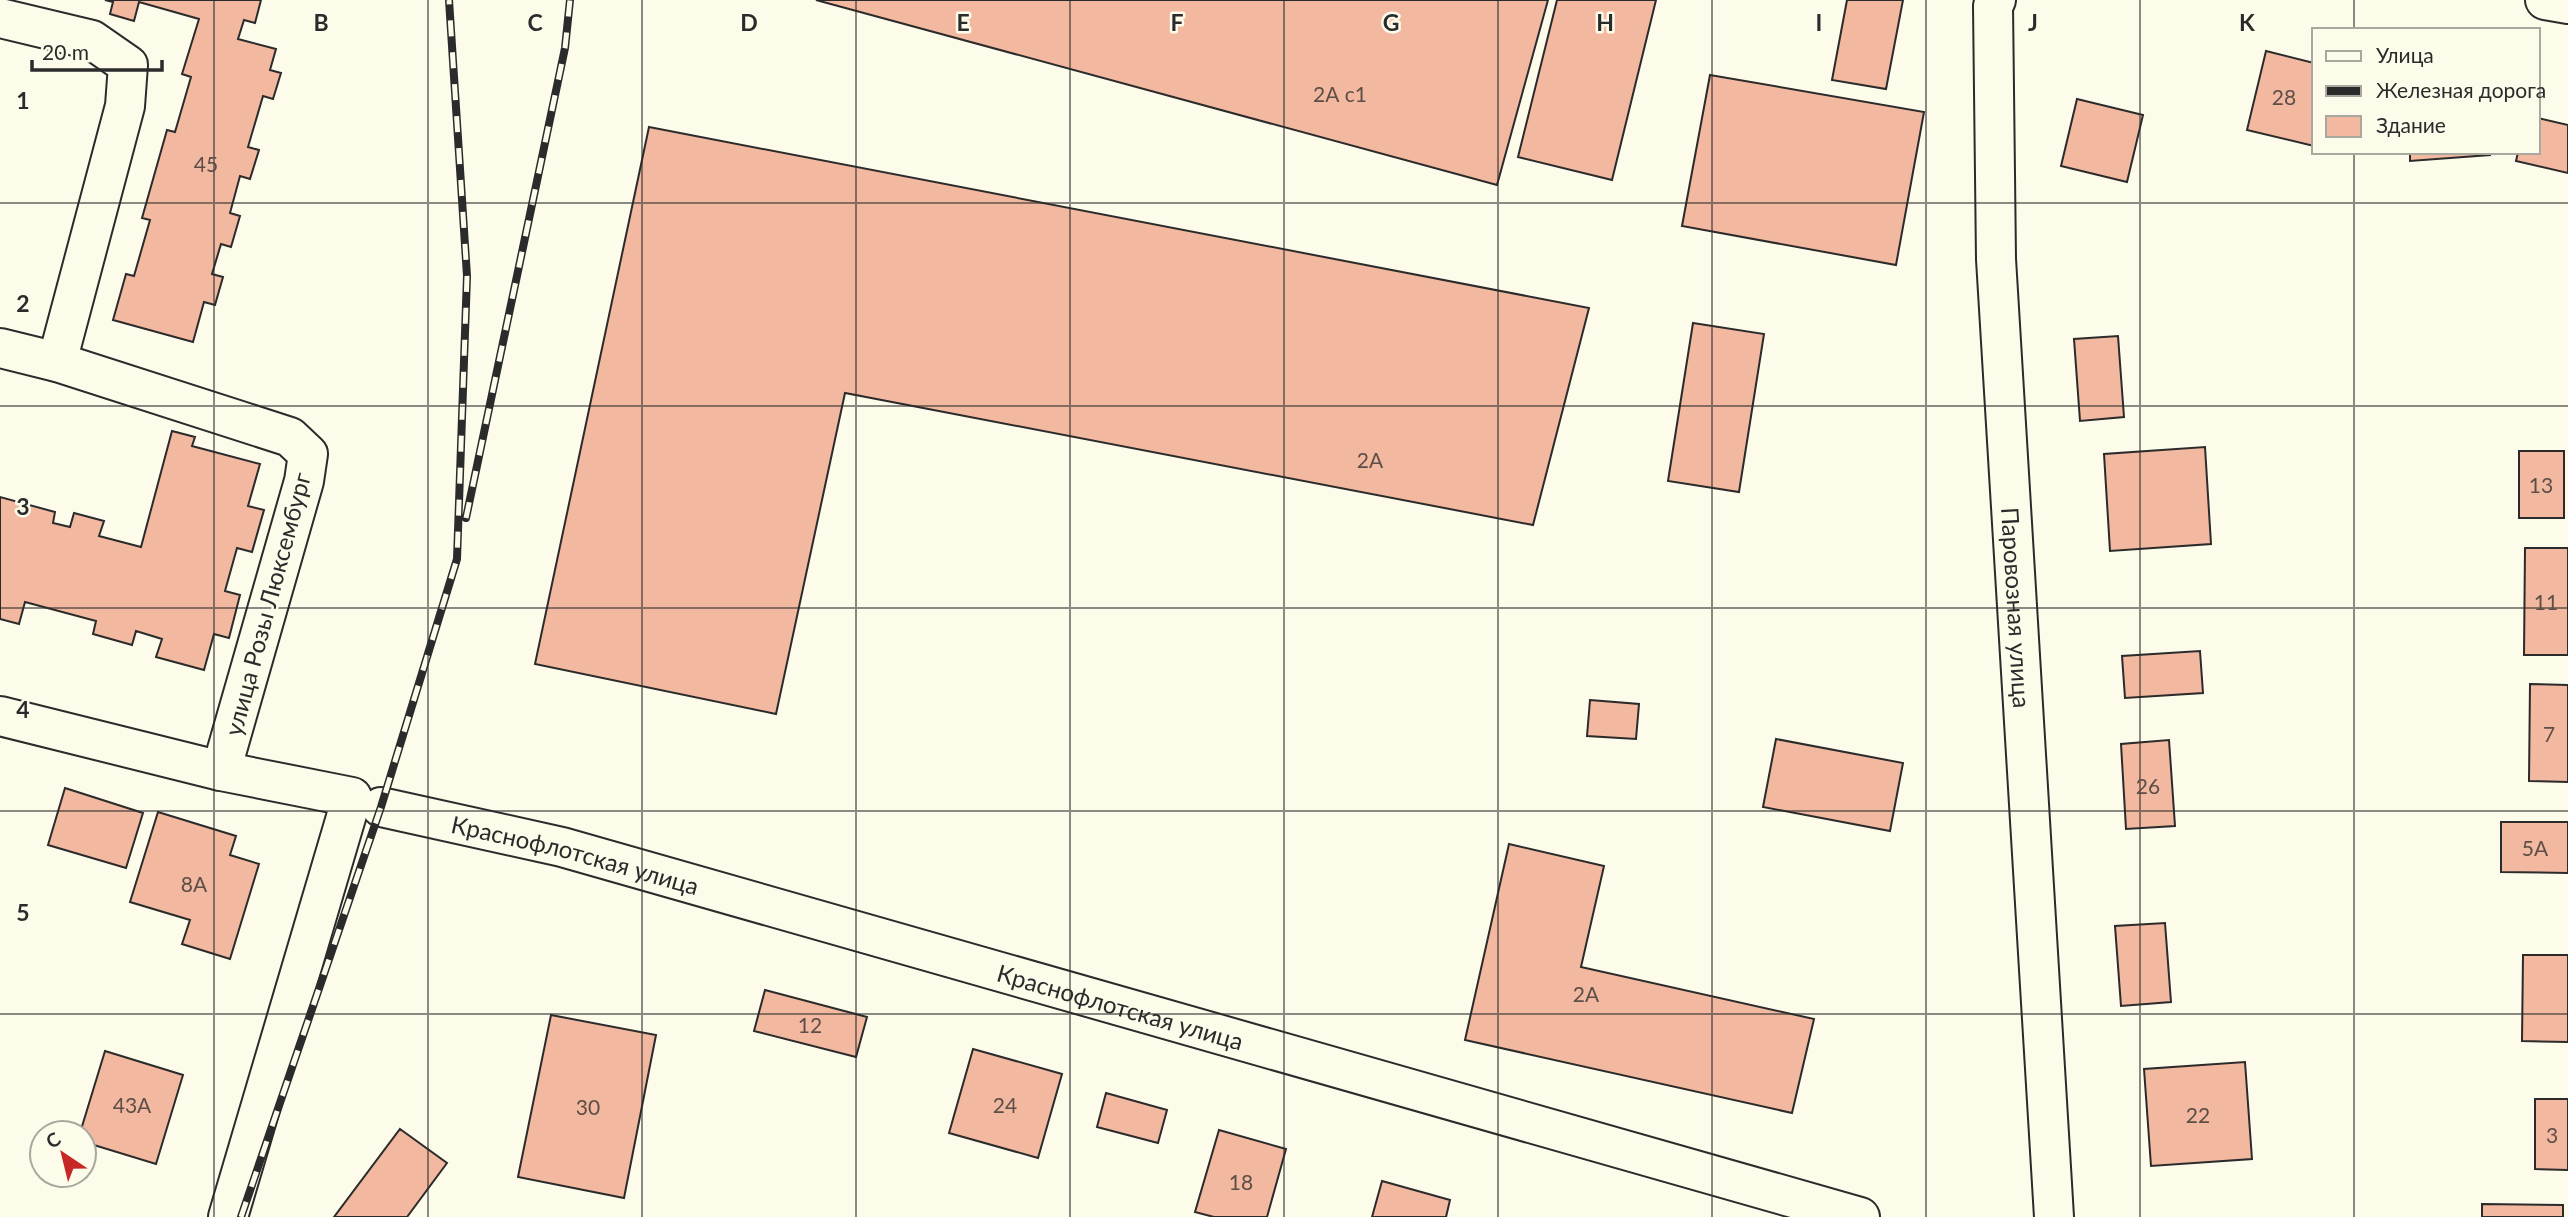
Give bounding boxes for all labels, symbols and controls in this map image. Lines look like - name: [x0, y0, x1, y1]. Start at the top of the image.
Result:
- text: B: [313, 8, 329, 36]
- text: C: [527, 8, 543, 36]
- text: D: [740, 8, 758, 36]
- text: E: [956, 8, 970, 36]
- text: F: [1170, 8, 1184, 36]
- text: G: [1383, 8, 1399, 36]
- text: H: [1596, 8, 1614, 36]
- text: I: [1816, 8, 1822, 36]
- text: J: [2028, 8, 2038, 36]
- text: K: [2239, 8, 2255, 36]
- scale bar: [32, 28, 161, 72]
- legend: [2312, 28, 2540, 154]
- text: 20 m: [42, 39, 89, 64]
- text: Улица: [2376, 42, 2434, 67]
- text: Железная дорога: [2376, 77, 2546, 102]
- house number: 2А с1: [1313, 81, 1367, 106]
- house number: 28: [2272, 84, 2296, 109]
- text: 1: [16, 86, 30, 114]
- text: Здание: [2376, 112, 2446, 137]
- house number: 45: [194, 151, 218, 176]
- text: 2: [16, 289, 30, 317]
- house number: 2А: [1357, 447, 1384, 472]
- street label: улица Розы Люксембург: [218, 469, 316, 739]
- house number: 13: [2529, 472, 2553, 497]
- text: 3: [16, 492, 30, 520]
- street label: Паровозная улица: [1997, 506, 2038, 709]
- house number: 11: [2534, 589, 2558, 614]
- text: 4: [16, 695, 30, 723]
- house number: 7: [2543, 721, 2555, 746]
- house number: 26: [2136, 773, 2160, 798]
- street label: Краснофлотская улица: [449, 809, 703, 900]
- house number: 5А: [2522, 835, 2549, 860]
- house number: 8А: [181, 871, 208, 896]
- text: 5: [16, 898, 30, 926]
- street label: Краснофлотская улица: [994, 957, 1247, 1055]
- house number: 2А: [1573, 981, 1600, 1006]
- house number: 12: [798, 1012, 822, 1037]
- house number: 43А: [113, 1092, 152, 1117]
- house number: 24: [993, 1092, 1017, 1117]
- house number: 30: [576, 1094, 600, 1119]
- house number: 22: [2186, 1102, 2210, 1127]
- north arrow: [28, 1119, 98, 1189]
- house number: 3: [2546, 1122, 2558, 1147]
- text: С: [41, 1126, 65, 1153]
- house number: 18: [1229, 1169, 1253, 1194]

